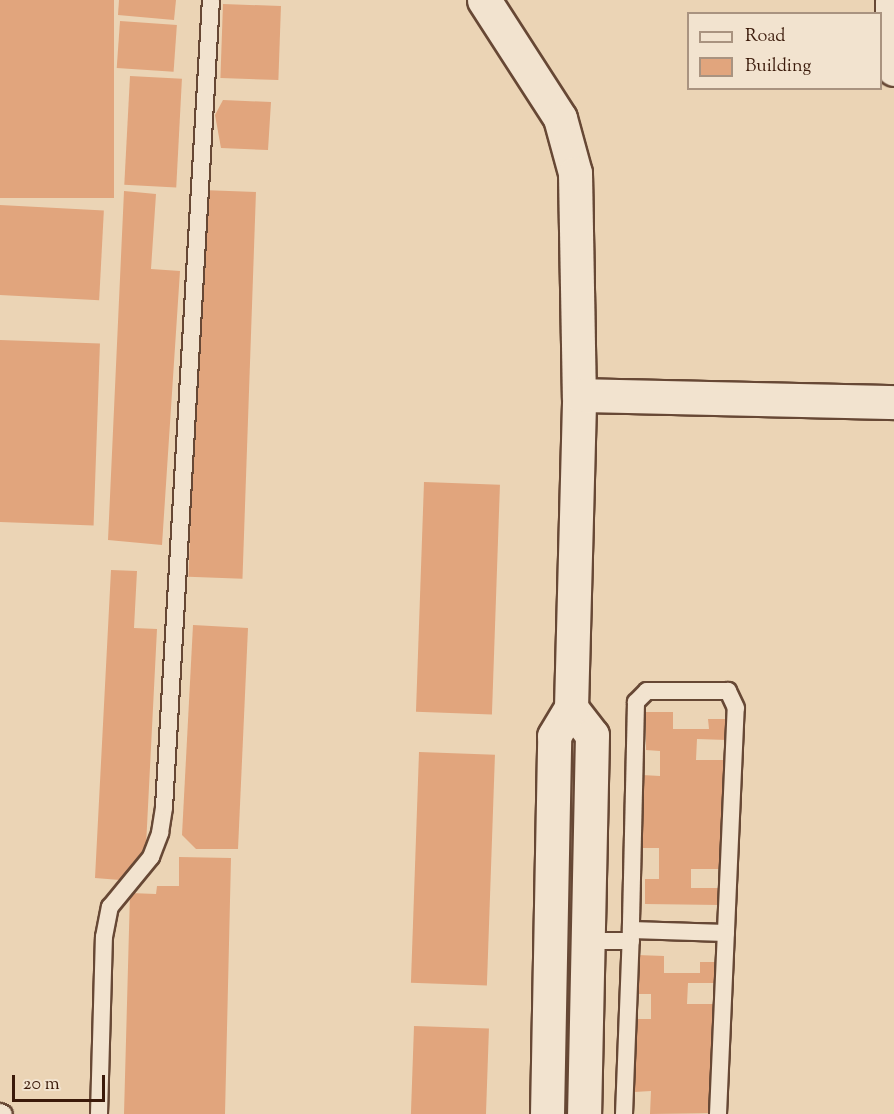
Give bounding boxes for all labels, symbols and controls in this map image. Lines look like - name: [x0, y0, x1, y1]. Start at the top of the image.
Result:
- legend: [687, 12, 882, 90]
- text: Road: [745, 24, 785, 50]
- text: Building: [745, 54, 811, 80]
- scale bar: [15, 1063, 108, 1101]
- text: 20 m: [23, 1072, 60, 1098]

